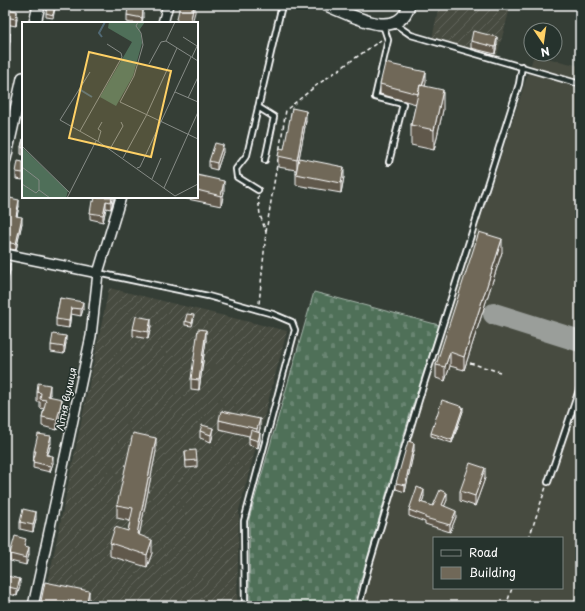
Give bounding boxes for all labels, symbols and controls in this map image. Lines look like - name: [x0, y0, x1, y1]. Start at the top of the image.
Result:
- inset map: [22, 22, 198, 198]
- north arrow: [523, 22, 563, 62]
- text: N: [539, 43, 552, 62]
- street label: Літня вулиця: [51, 366, 80, 432]
- legend: [433, 537, 563, 589]
- text: Road: [469, 543, 498, 561]
- text: Building: [469, 563, 516, 581]

